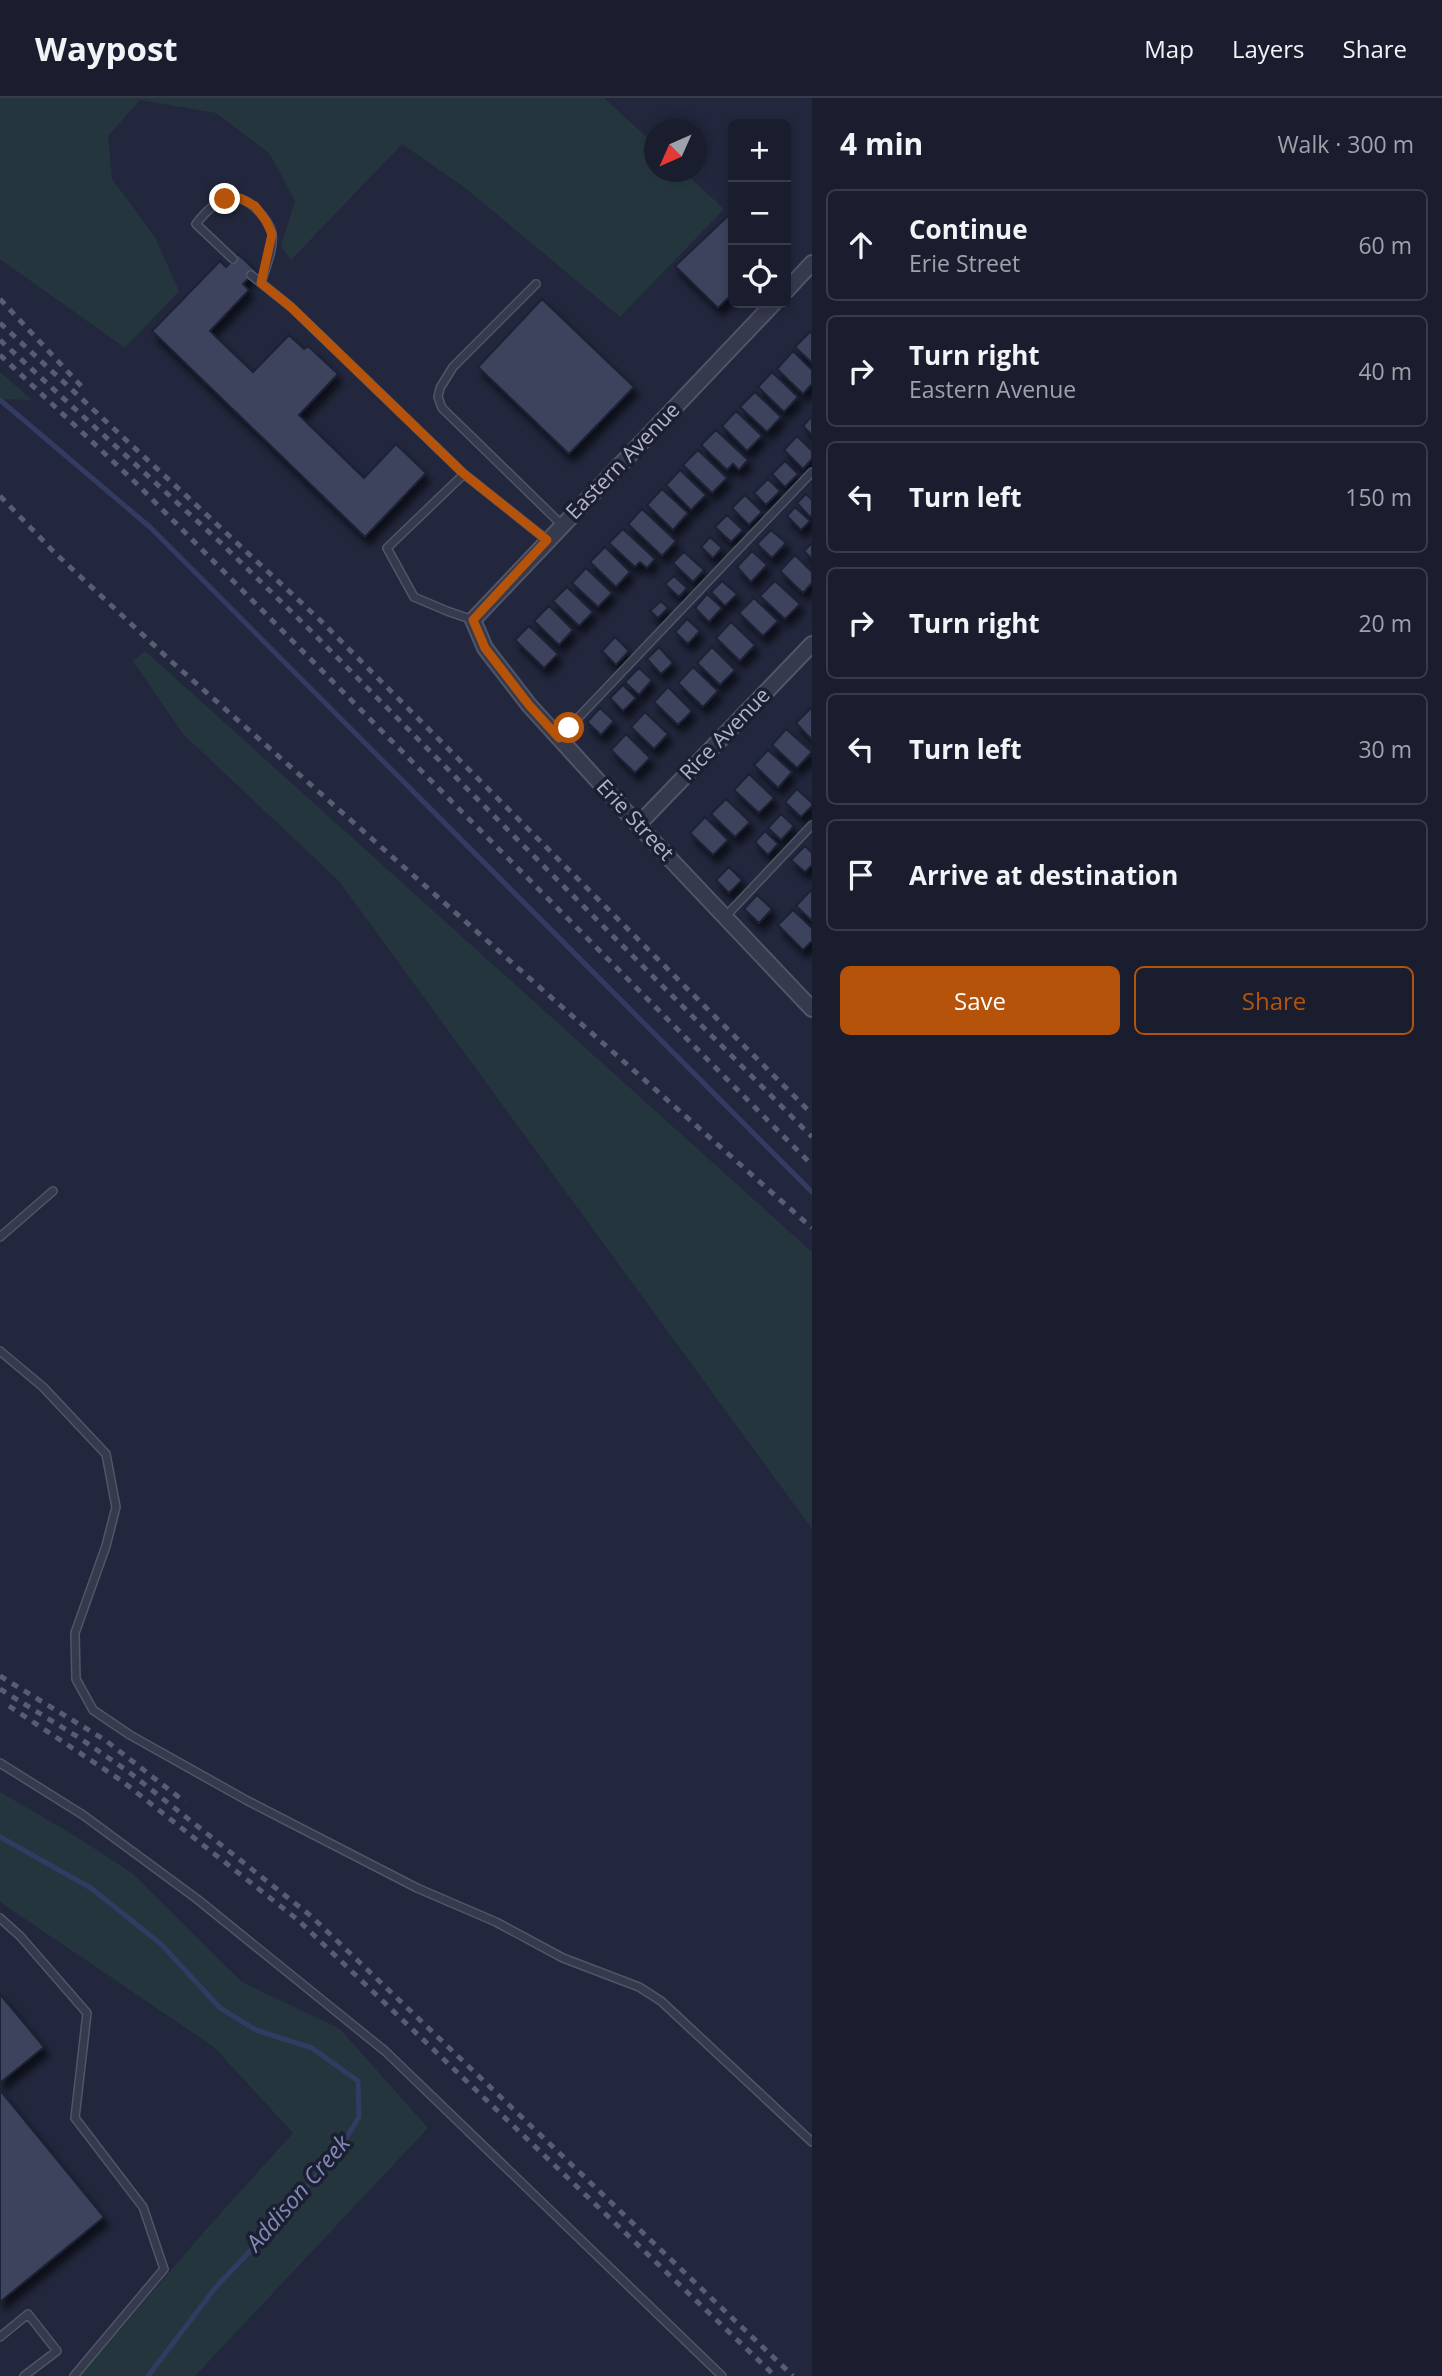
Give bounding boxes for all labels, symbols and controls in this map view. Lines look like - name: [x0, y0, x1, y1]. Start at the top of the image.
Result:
- text: Waypost: [35, 26, 178, 71]
- text: Map: [1144, 32, 1194, 65]
- text: Layers: [1232, 32, 1305, 65]
- text: Share: [1343, 32, 1407, 65]
- north arrow: [644, 119, 707, 182]
- map controls: [728, 119, 791, 308]
- button: +: [728, 119, 791, 182]
- text: 4 min: [840, 123, 923, 164]
- text: Walk · 300 m: [1277, 128, 1414, 160]
- button: −: [728, 182, 791, 245]
- route end: [209, 183, 240, 214]
- text: Continue: [909, 211, 1028, 247]
- icon: ahead: [842, 226, 880, 264]
- text: 60 m: [1358, 229, 1412, 261]
- button: locate: [728, 245, 791, 308]
- text: Erie Street: [909, 247, 1020, 279]
- text: Turn right: [909, 337, 1040, 373]
- icon: right: [842, 352, 880, 390]
- text: 40 m: [1358, 355, 1412, 387]
- text: Eastern Avenue: [909, 373, 1076, 405]
- street label: Eastern Avenue: [559, 396, 685, 525]
- icon: left: [842, 478, 880, 516]
- text: Turn left: [909, 479, 1021, 515]
- text: 150 m: [1345, 481, 1412, 513]
- icon: right: [842, 604, 880, 642]
- text: Turn right: [909, 605, 1040, 641]
- text: 20 m: [1358, 607, 1412, 639]
- street label: Rice Avenue: [673, 681, 776, 786]
- route start: [553, 712, 584, 743]
- icon: left: [842, 730, 880, 768]
- text: Turn left: [909, 731, 1021, 767]
- text: 30 m: [1358, 733, 1412, 765]
- street label: Erie Street: [591, 773, 681, 866]
- icon: arrive: [842, 856, 880, 894]
- text: Arrive at destination: [909, 857, 1178, 893]
- button: Save: [840, 966, 1120, 1035]
- button: Share: [1134, 966, 1414, 1035]
- water label: Addison Creek: [237, 2127, 357, 2259]

